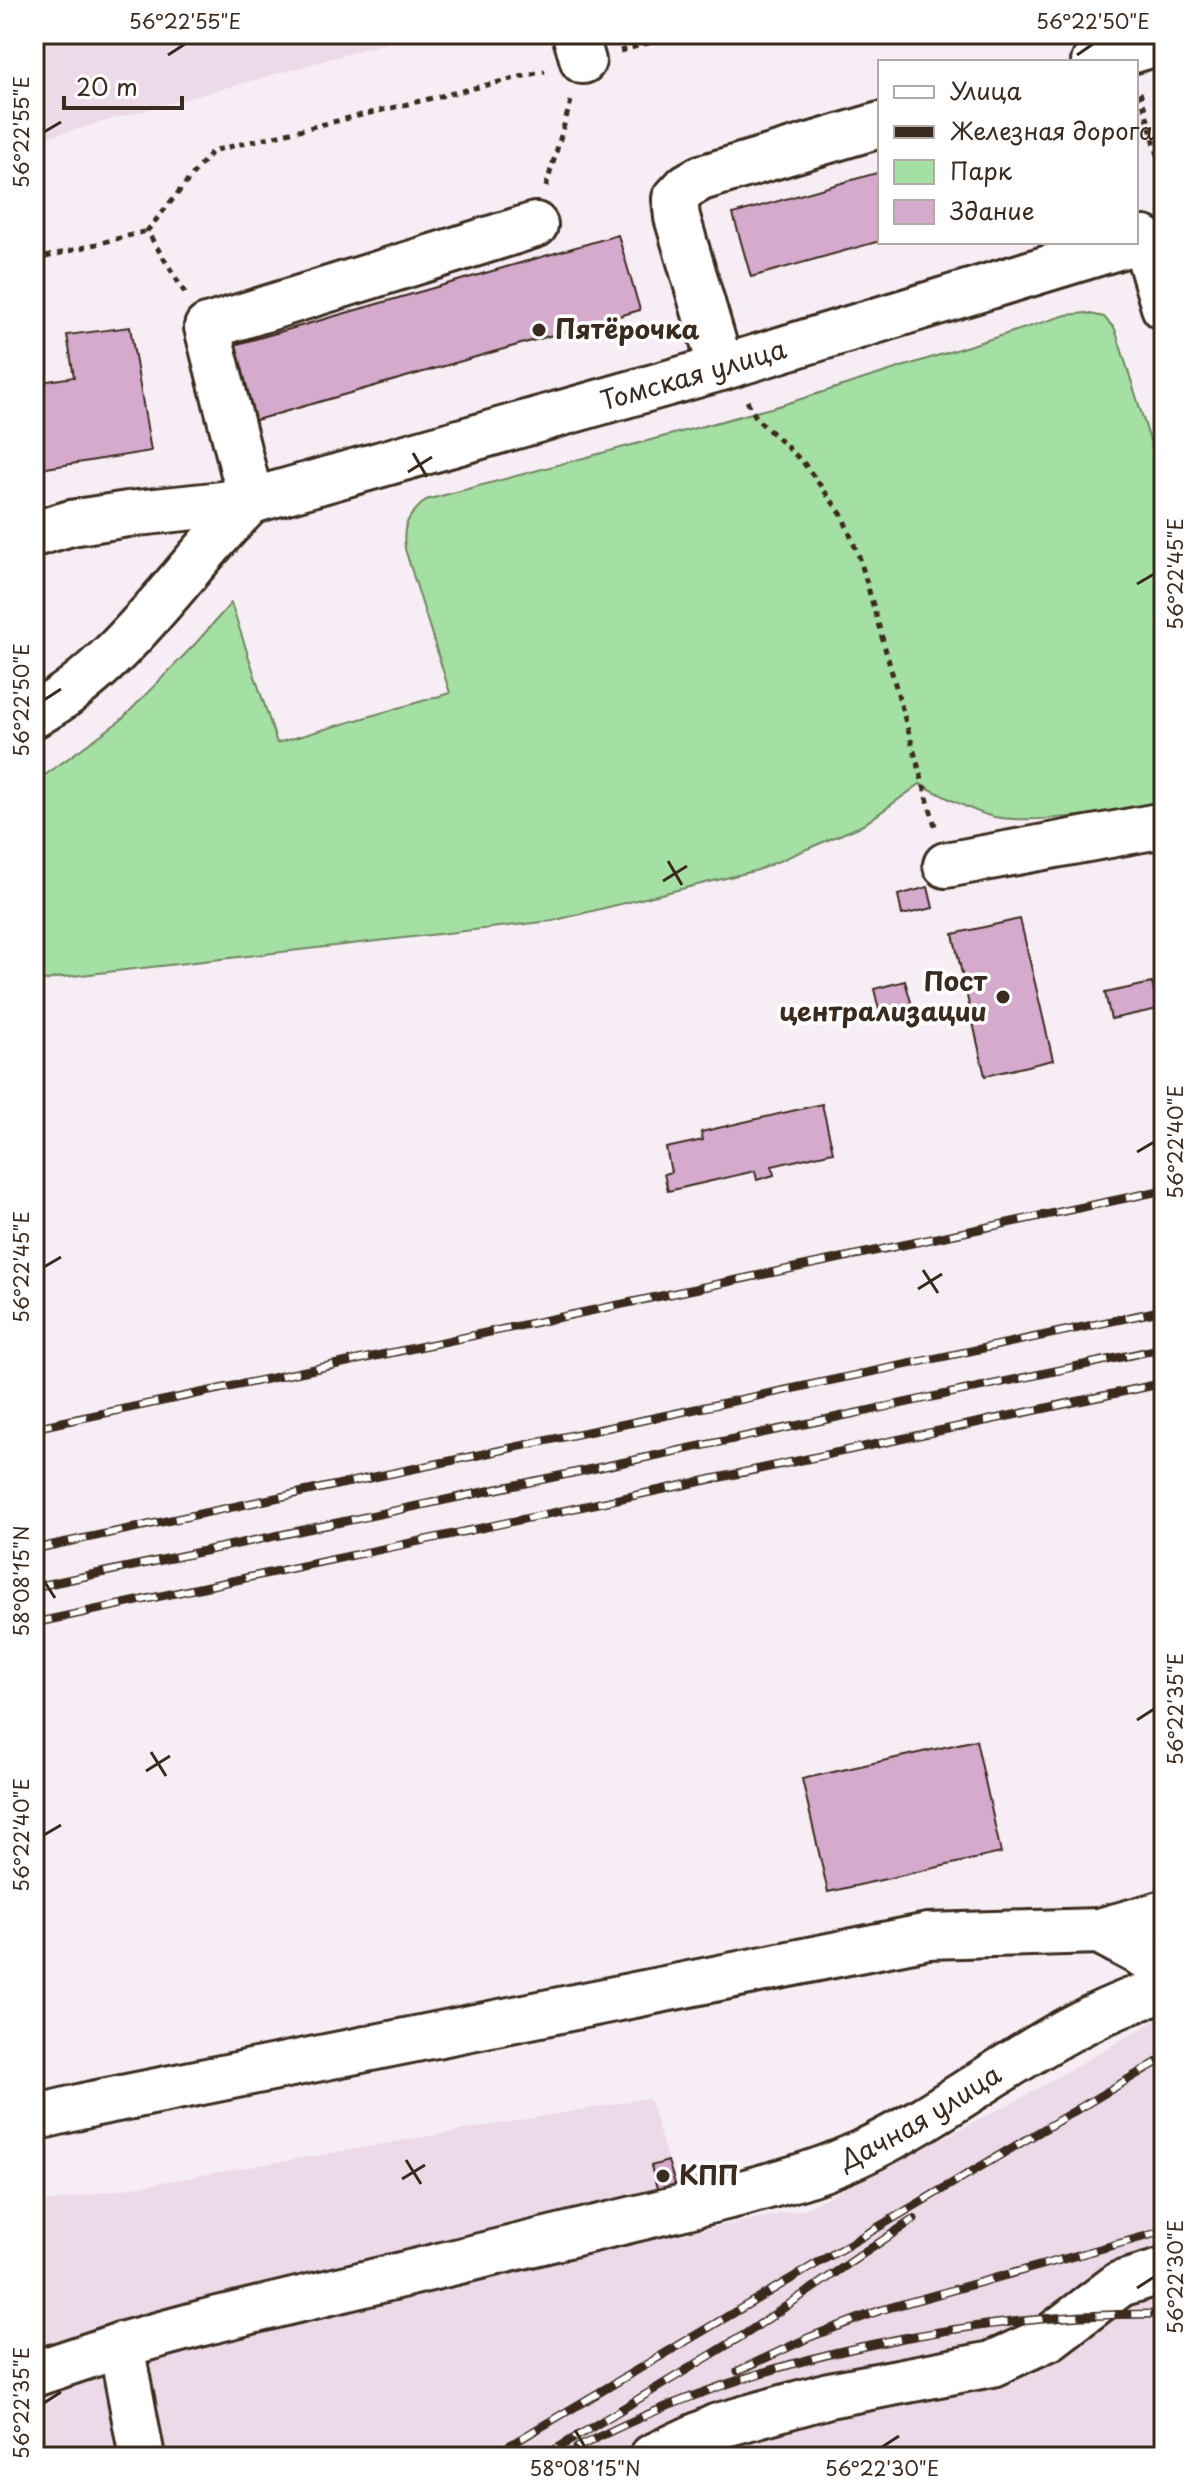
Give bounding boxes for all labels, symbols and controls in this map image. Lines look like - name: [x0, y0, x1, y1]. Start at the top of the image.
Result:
- text: 56°22'55"E: [129, 6, 241, 36]
- text: 56°22'50"E: [1036, 6, 1150, 36]
- scale bar: [64, 60, 182, 110]
- legend: [878, 60, 1138, 244]
- text: 20 m: [76, 68, 138, 104]
- text: Улица: [950, 72, 1022, 108]
- text: 56°22'55"E: [6, 76, 36, 188]
- text: Железная дорога: [950, 112, 1154, 148]
- text: Парк: [950, 152, 1013, 188]
- text: Здание: [950, 192, 1035, 228]
- place label: Пятёрочка: [555, 309, 700, 348]
- marker: Пятёрочка: [530, 321, 548, 339]
- street label: Томская улица: [596, 328, 791, 419]
- text: 56°22'45"E: [1160, 518, 1190, 630]
- text: 56°22'50"E: [6, 643, 36, 757]
- place label: Пост централизации: [779, 961, 988, 1030]
- marker: Пост централизации: [994, 988, 1012, 1006]
- text: 56°22'40"E: [1160, 1085, 1190, 1199]
- text: 56°22'45"E: [6, 1211, 36, 1323]
- text: 58°08'15"N: [6, 1525, 36, 1637]
- text: 56°22'35"E: [1160, 1653, 1190, 1765]
- text: 56°22'40"E: [6, 1778, 36, 1892]
- street label: Дачная улица: [832, 2054, 1009, 2179]
- place label: КПП: [679, 2155, 739, 2194]
- marker: КПП: [654, 2167, 672, 2185]
- text: 56°22'30"E: [1160, 2220, 1190, 2334]
- text: 56°22'35"E: [6, 2347, 36, 2459]
- text: 58°08'15"N: [529, 2453, 641, 2483]
- text: 56°22'30"E: [825, 2453, 939, 2483]

